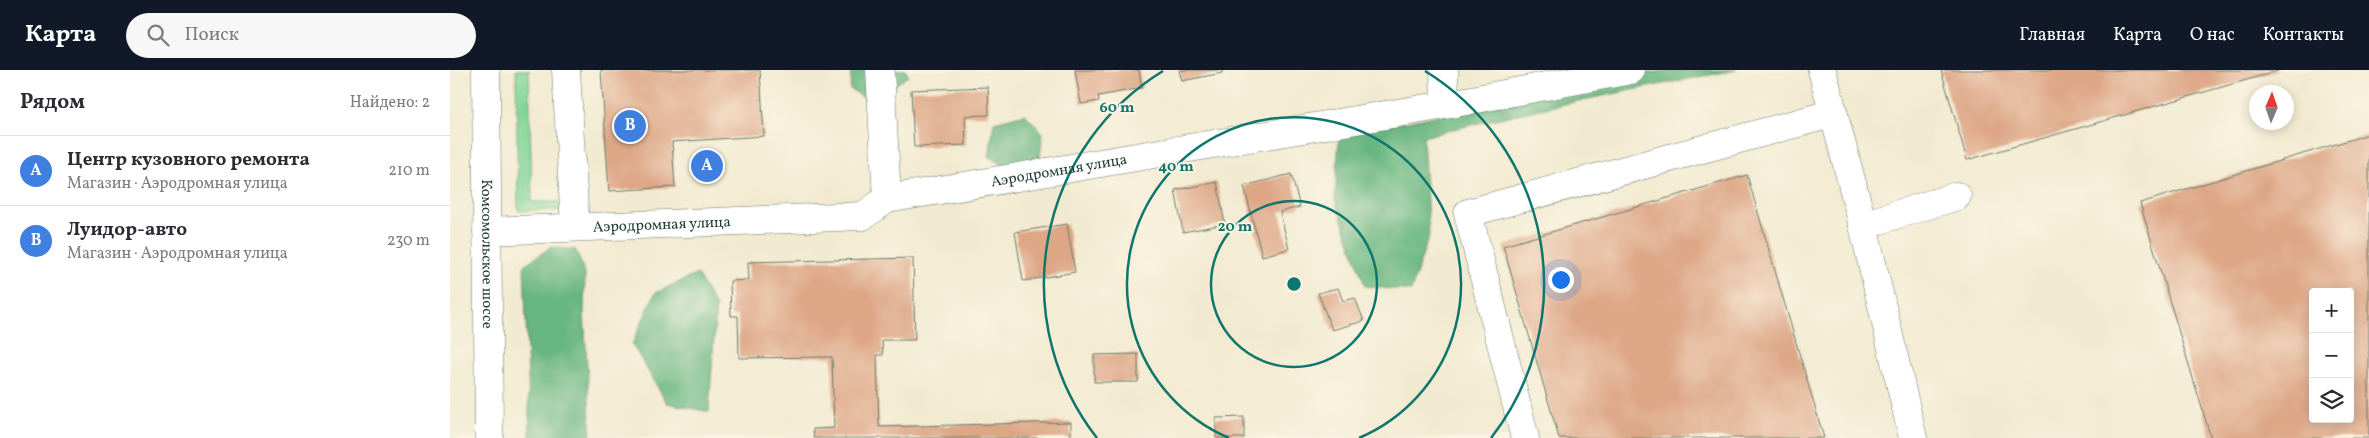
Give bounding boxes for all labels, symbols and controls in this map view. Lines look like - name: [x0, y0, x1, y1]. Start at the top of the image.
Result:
- search box: [126, 13, 476, 58]
- text: Карта: [25, 18, 96, 52]
- icon: search: [144, 21, 172, 49]
- text: Поиск: [184, 22, 239, 48]
- text: Главная: [2019, 23, 2085, 48]
- text: Карта: [2113, 23, 2162, 48]
- text: О нас: [2190, 23, 2235, 48]
- text: Контакты: [2263, 23, 2344, 48]
- north arrow: [2249, 85, 2294, 130]
- text: Рядом: [20, 88, 85, 117]
- text: Найдено: 2: [350, 92, 430, 114]
- text: 60 m: [1100, 98, 1135, 119]
- pin: B: [614, 107, 646, 145]
- text: Центр кузовного ремонта: [67, 147, 310, 173]
- pin: A: [691, 147, 723, 185]
- street label: Аэродромная улица: [989, 150, 1129, 193]
- text: 40 m: [1158, 157, 1194, 178]
- text: A: [30, 160, 42, 182]
- text: 210 m: [388, 160, 430, 182]
- text: Магазин · Аэродромная улица: [67, 173, 288, 195]
- street label: Комсомольское шоссе: [475, 179, 497, 329]
- street label: Аэродромная улица: [593, 212, 731, 239]
- text: Луидор-авто: [67, 217, 187, 243]
- text: 20 m: [1218, 217, 1253, 238]
- text: B: [31, 230, 41, 252]
- text: 230 m: [387, 230, 430, 252]
- text: Магазин · Аэродромная улица: [67, 243, 288, 265]
- your location: [1548, 267, 1574, 293]
- centre of rings: [1285, 275, 1303, 293]
- map controls: [2309, 288, 2354, 423]
- button: +: [2309, 288, 2354, 333]
- button: −: [2309, 333, 2354, 378]
- button: layers: [2309, 378, 2354, 423]

